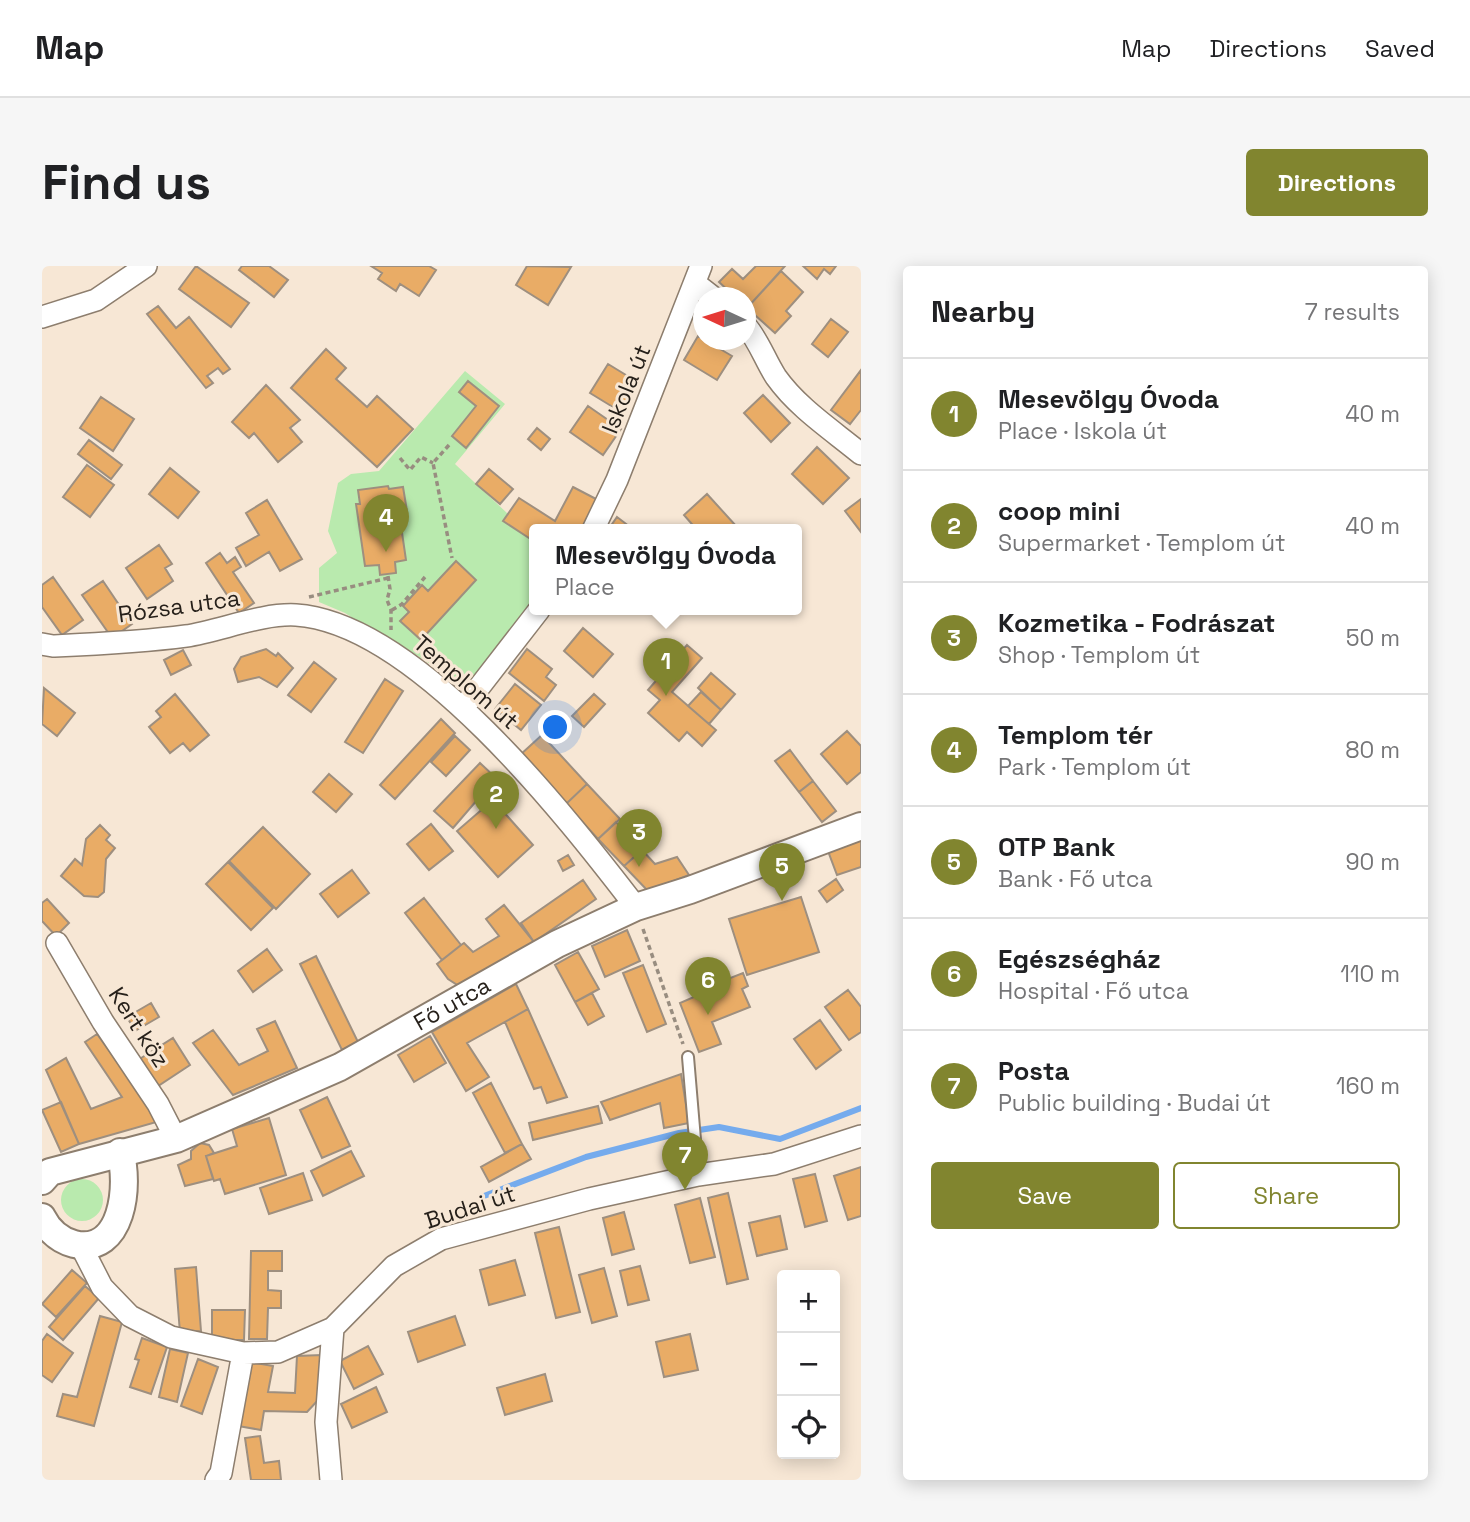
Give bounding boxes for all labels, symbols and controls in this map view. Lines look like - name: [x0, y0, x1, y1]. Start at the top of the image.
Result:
- text: Map: [35, 27, 104, 69]
- text: Map: [1121, 33, 1171, 64]
- text: Directions: [1209, 33, 1327, 64]
- text: Saved: [1365, 33, 1435, 64]
- button: Directions: [1246, 149, 1428, 216]
- text: Find us: [42, 151, 211, 213]
- north arrow: [693, 287, 756, 350]
- text: Nearby: [931, 292, 1035, 331]
- text: 7 results: [1305, 297, 1400, 327]
- street label: Iskola út: [595, 340, 657, 438]
- text: Mesevölgy Óvoda: [998, 382, 1219, 416]
- text: 1: [949, 399, 959, 429]
- text: 40 m: [1345, 399, 1400, 429]
- text: Place · Iskola út: [998, 416, 1167, 446]
- pin: 4: [363, 494, 409, 552]
- text: coop mini: [998, 494, 1120, 528]
- text: 2: [947, 511, 961, 541]
- text: 40 m: [1345, 511, 1400, 541]
- popup: [529, 524, 802, 615]
- text: Supermarket · Templom út: [998, 528, 1286, 558]
- text: Mesevölgy Óvoda: [555, 538, 776, 572]
- text: Place: [555, 572, 615, 602]
- street label: Rózsa utca: [116, 583, 242, 629]
- text: Kozmetika - Fodrászat: [998, 606, 1275, 640]
- text: 3: [947, 623, 961, 653]
- text: 50 m: [1346, 623, 1400, 653]
- street label: Templom út: [407, 628, 525, 736]
- pin: 1: [643, 638, 689, 696]
- text: Shop · Templom út: [998, 640, 1200, 670]
- your location: [538, 710, 572, 744]
- text: Templom tér: [998, 718, 1153, 752]
- text: 4: [947, 735, 961, 765]
- text: 80 m: [1345, 735, 1400, 765]
- text: Park · Templom út: [998, 752, 1191, 782]
- pin: 2: [473, 771, 519, 829]
- pin: 3: [616, 809, 662, 867]
- text: OTP Bank: [998, 830, 1115, 864]
- pin: 5: [759, 843, 805, 901]
- text: 5: [947, 847, 961, 877]
- text: 90 m: [1345, 847, 1400, 877]
- text: Bank · Fő utca: [998, 864, 1153, 894]
- text: Egészségház: [998, 942, 1161, 976]
- pin: 6: [685, 957, 731, 1015]
- text: 6: [947, 959, 961, 989]
- text: 110 m: [1340, 959, 1400, 989]
- street label: Fő utca: [408, 970, 496, 1037]
- text: Hospital · Fő utca: [998, 976, 1189, 1006]
- street label: Kert köz: [102, 981, 176, 1073]
- text: Posta: [998, 1054, 1070, 1088]
- text: 7: [948, 1071, 960, 1101]
- text: 160 m: [1336, 1071, 1400, 1101]
- text: Public building · Budai út: [998, 1088, 1271, 1118]
- pin: 7: [662, 1132, 708, 1190]
- button: Save: [931, 1162, 1159, 1229]
- button: Share: [1173, 1162, 1400, 1229]
- street label: Budai út: [421, 1178, 519, 1236]
- map controls: [777, 1270, 840, 1459]
- button: +: [777, 1270, 840, 1333]
- button: −: [777, 1333, 840, 1396]
- button: locate: [777, 1396, 840, 1459]

